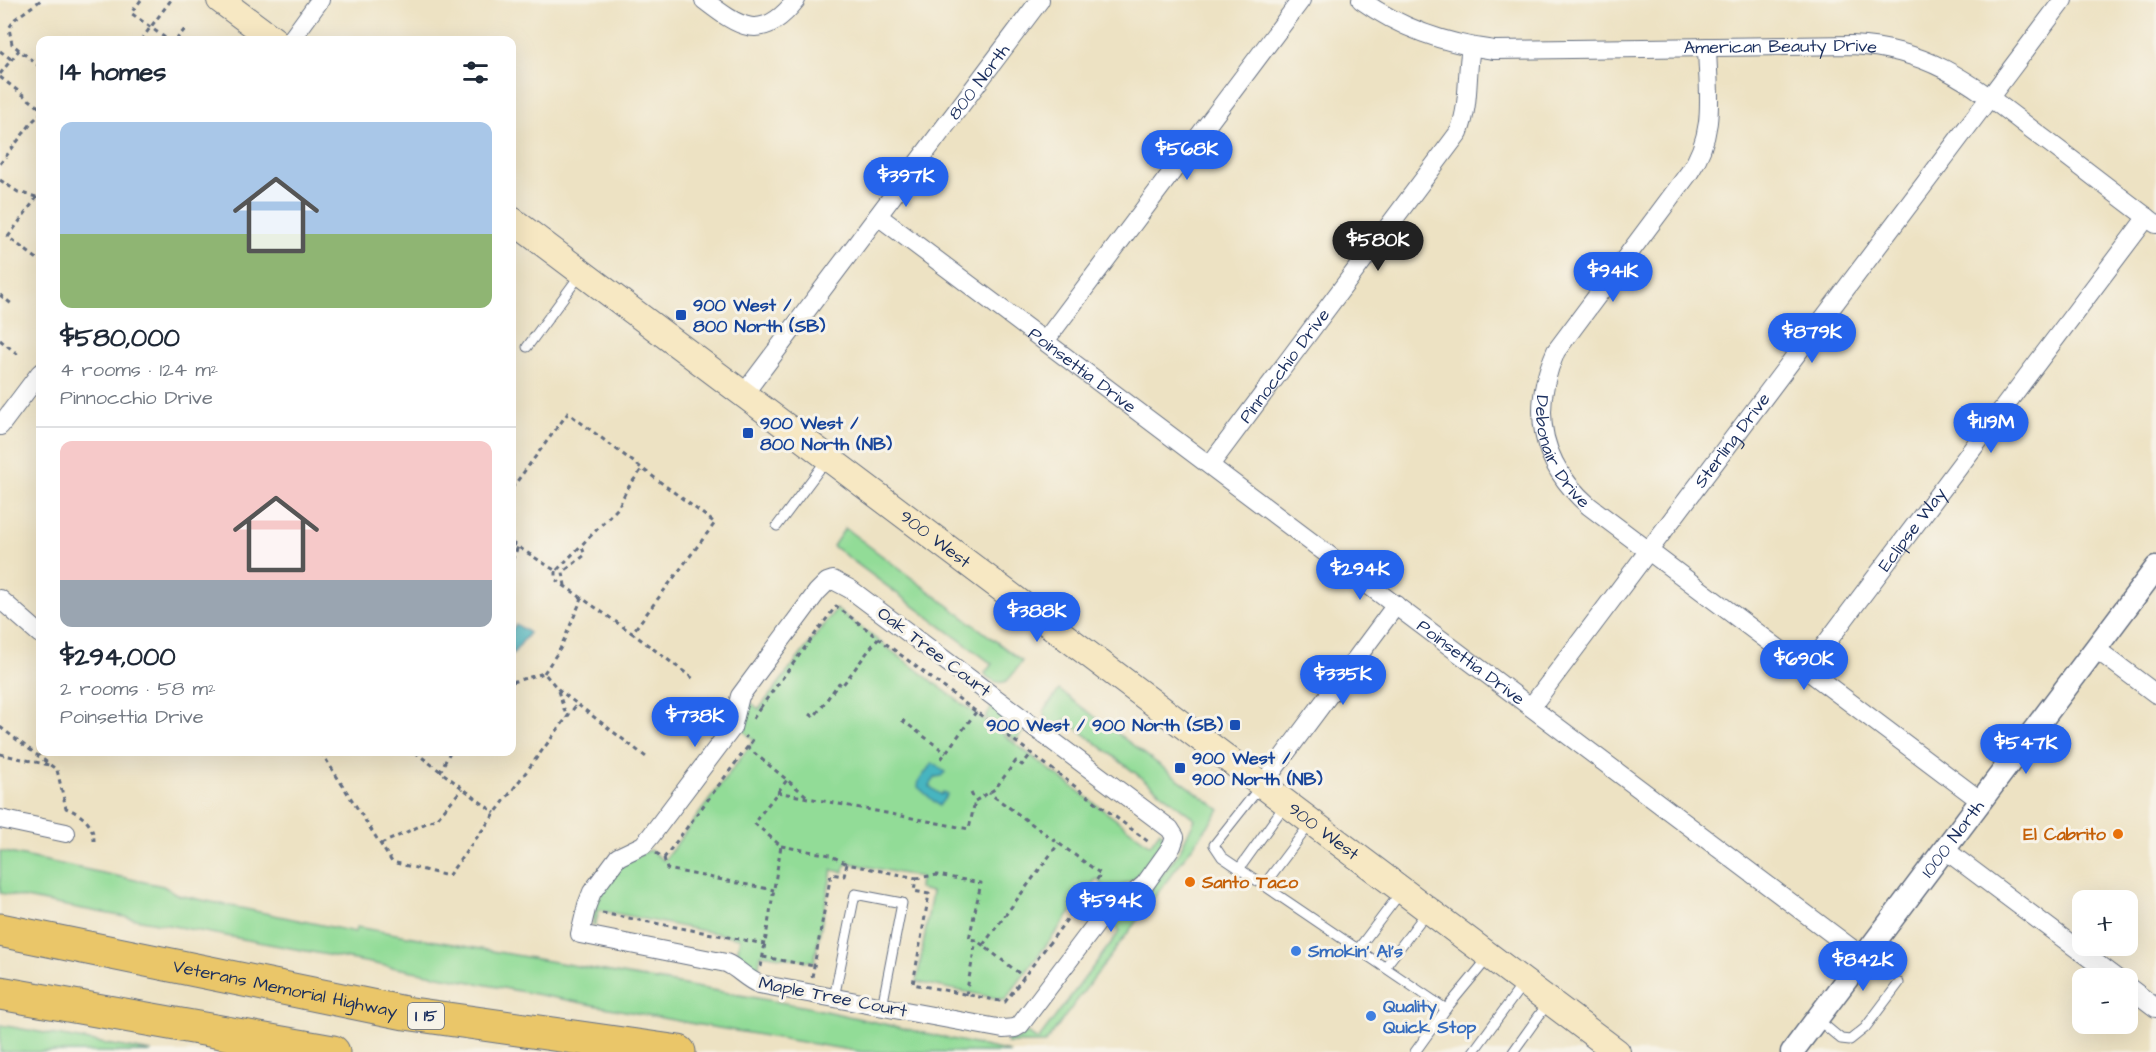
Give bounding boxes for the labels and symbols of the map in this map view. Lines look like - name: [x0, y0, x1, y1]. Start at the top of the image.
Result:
- street label: American Beauty Drive: [1684, 32, 1879, 60]
- street label: 800 North: [942, 38, 1015, 125]
- pin: $568K: [1145, 130, 1229, 181]
- pin: $397K: [864, 157, 948, 208]
- pin: $580K: [1336, 221, 1420, 272]
- pin: $941K: [1571, 252, 1655, 303]
- place label: 900 West / 800 North (SB): [693, 293, 826, 339]
- street label: Pinnocchio Drive: [1233, 303, 1336, 428]
- marker: 900 West / 800 North (SB): [674, 308, 688, 322]
- pin: $879K: [1770, 313, 1854, 364]
- street label: Poinsettia Drive: [1023, 321, 1142, 419]
- street label: Sterling Drive: [1688, 387, 1776, 493]
- street label: Debonair Drive: [1530, 394, 1596, 514]
- pin: $1.19M: [1942, 403, 2040, 454]
- place label: 900 West / 800 North (NB): [760, 411, 893, 457]
- marker: 900 West / 800 North (NB): [741, 426, 755, 440]
- street label: Eclipse Way: [1872, 482, 1953, 577]
- street label: 900 West: [895, 504, 977, 574]
- pin: $294K: [1318, 550, 1402, 601]
- pin: $388K: [995, 592, 1079, 643]
- street label: Oak Tree Court: [872, 601, 997, 703]
- street label: Poinsettia Drive: [1412, 613, 1530, 711]
- pin: $690K: [1762, 640, 1846, 691]
- pin: $335K: [1301, 655, 1385, 706]
- pin: $738K: [653, 697, 737, 748]
- place label: 900 West / 900 North (SB): [986, 713, 1224, 738]
- marker: 900 West / 900 North (SB): [1228, 718, 1242, 732]
- pin: $547K: [1984, 724, 2068, 775]
- place label: 900 West / 900 North (NB): [1192, 746, 1323, 792]
- marker: 900 West / 900 North (NB): [1173, 761, 1187, 775]
- street label: 1000 North: [1915, 795, 1990, 883]
- street label: 900 West: [1283, 796, 1365, 867]
- place label: El Cabrito: [2023, 822, 2107, 847]
- marker: El Cabrito: [2111, 827, 2125, 841]
- place label: Santo Taco: [1201, 870, 1299, 895]
- marker: Santo Taco: [1183, 875, 1197, 889]
- pin: $594K: [1069, 882, 1153, 933]
- place label: Smokin' Al's: [1307, 939, 1403, 964]
- pin: $842K: [1821, 941, 1905, 992]
- marker: Smokin' Al's: [1289, 944, 1303, 958]
- street label: Veterans Memorial Highway: [171, 953, 400, 1025]
- street label: Maple Tree Court: [757, 970, 910, 1024]
- place label: Quality Quick Stop: [1383, 994, 1476, 1040]
- road number: I 15: [408, 1003, 444, 1029]
- marker: Quality Quick Stop: [1364, 1009, 1378, 1023]

